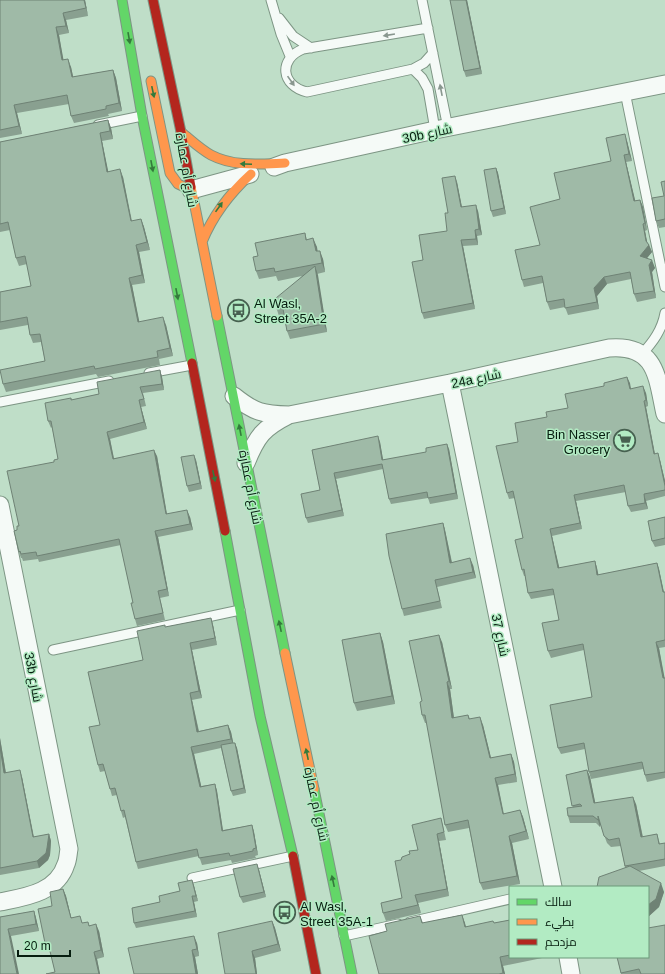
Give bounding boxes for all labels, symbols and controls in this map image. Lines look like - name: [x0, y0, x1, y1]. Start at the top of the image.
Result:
- one-way arrow: [126, 32, 132, 45]
- one-way arrow: [383, 32, 395, 38]
- one-way arrow: [287, 76, 294, 87]
- one-way arrow: [437, 84, 443, 96]
- one-way arrow: [150, 86, 156, 98]
- street label: 30b شارع: [401, 121, 454, 147]
- street label: شارع أم عمارة: [171, 132, 201, 209]
- one-way arrow: [149, 160, 155, 172]
- one-way arrow: [239, 161, 252, 167]
- one-way arrow: [215, 202, 223, 213]
- one-way arrow: [175, 288, 181, 300]
- place label: Al Wasl, Street 35A-2: [254, 296, 327, 326]
- bus stop icon: Al Wasl, Street 35A-2: [225, 297, 251, 323]
- street label: 24a شارع: [450, 366, 503, 392]
- one-way arrow: [237, 424, 243, 437]
- place label: Bin Nasser Grocery: [546, 427, 611, 457]
- supermarket icon: Bin Nasser Grocery: [612, 428, 638, 454]
- street label: شارع أم عمارة: [234, 448, 266, 526]
- one-way arrow: [212, 470, 218, 482]
- street label: شارع 37: [488, 612, 512, 658]
- one-way arrow: [277, 620, 283, 633]
- street label: 33b شارع: [20, 651, 46, 704]
- one-way arrow: [303, 748, 309, 760]
- street label: شارع أم عمارة: [299, 765, 333, 843]
- one-way arrow: [329, 875, 335, 887]
- legend: [509, 886, 649, 958]
- text: سالك: [545, 895, 572, 909]
- place label: Al Wasl, Street 35A-1: [300, 899, 373, 929]
- bus stop icon: Al Wasl, Street 35A-1: [271, 900, 297, 926]
- text: بطيء: [545, 915, 574, 932]
- scale bar: [18, 932, 70, 958]
- text: مزدحم: [545, 935, 577, 950]
- text: 20 m: [24, 939, 51, 953]

